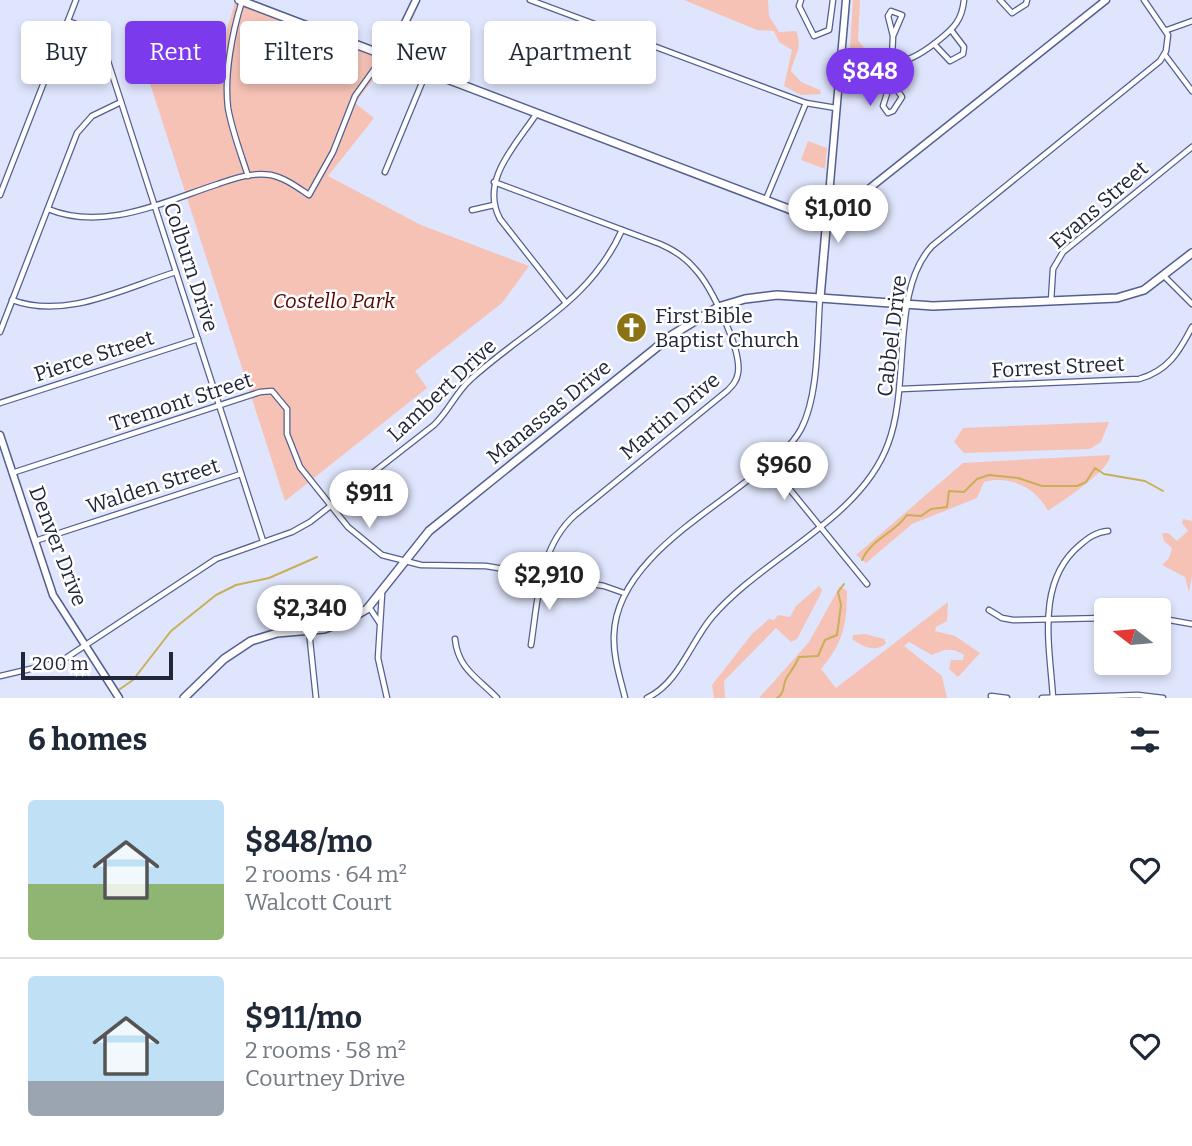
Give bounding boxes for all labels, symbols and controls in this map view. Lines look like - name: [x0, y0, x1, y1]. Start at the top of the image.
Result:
- chip: Buy: [21, 21, 111, 84]
- chip: Rent: [125, 21, 226, 84]
- chip: Filters: [240, 21, 358, 84]
- chip: New: [372, 21, 470, 84]
- chip: Apartment: [484, 21, 656, 84]
- pin: $848: [829, 48, 911, 108]
- text: $848: [842, 57, 898, 85]
- street label: Evans Street: [1045, 155, 1154, 255]
- pin: $1,010: [781, 186, 895, 245]
- text: $1,010: [804, 194, 872, 222]
- street label: Colburn Drive: [158, 199, 224, 335]
- street label: Cabbel Drive: [872, 274, 912, 398]
- park label: Costello Park: [273, 288, 396, 314]
- place label: First Bible Baptist Church: [655, 303, 799, 353]
- church icon: First Bible Baptist Church: [615, 311, 649, 345]
- street label: Pierce Street: [31, 324, 157, 388]
- street label: Lambert Drive: [382, 333, 502, 447]
- street label: Forrest Street: [991, 351, 1126, 383]
- street label: Manassas Drive: [482, 354, 616, 470]
- street label: Tremont Street: [106, 367, 256, 437]
- street label: Martin Drive: [615, 367, 725, 465]
- pin: $960: [743, 442, 825, 502]
- text: $960: [756, 451, 812, 479]
- street label: Walden Street: [83, 452, 223, 520]
- pin: $911: [328, 470, 410, 530]
- text: $911: [345, 479, 393, 507]
- street label: Denver Drive: [23, 482, 93, 610]
- pin: $2,910: [492, 552, 606, 612]
- text: $2,910: [514, 561, 584, 589]
- pin: $2,340: [253, 586, 367, 645]
- text: $2,340: [273, 594, 347, 622]
- north arrow: [1094, 598, 1171, 676]
- map controls: [1094, 598, 1171, 675]
- scale bar: [21, 649, 173, 681]
- text: 200 m: [32, 652, 89, 675]
- icon: filters: [1126, 721, 1164, 759]
- text: 6 homes: [28, 722, 147, 758]
- text: $848/mo: [245, 824, 373, 860]
- icon: home: [84, 828, 168, 912]
- icon: heart: [1126, 851, 1164, 889]
- text: 2 rooms · 64 m²: [245, 860, 407, 888]
- text: Walcott Court: [245, 888, 392, 916]
- text: $911/mo: [245, 1000, 362, 1036]
- icon: home: [84, 1004, 168, 1088]
- icon: heart: [1126, 1027, 1164, 1065]
- text: 2 rooms · 58 m²: [245, 1036, 406, 1064]
- text: Courtney Drive: [245, 1064, 405, 1092]

